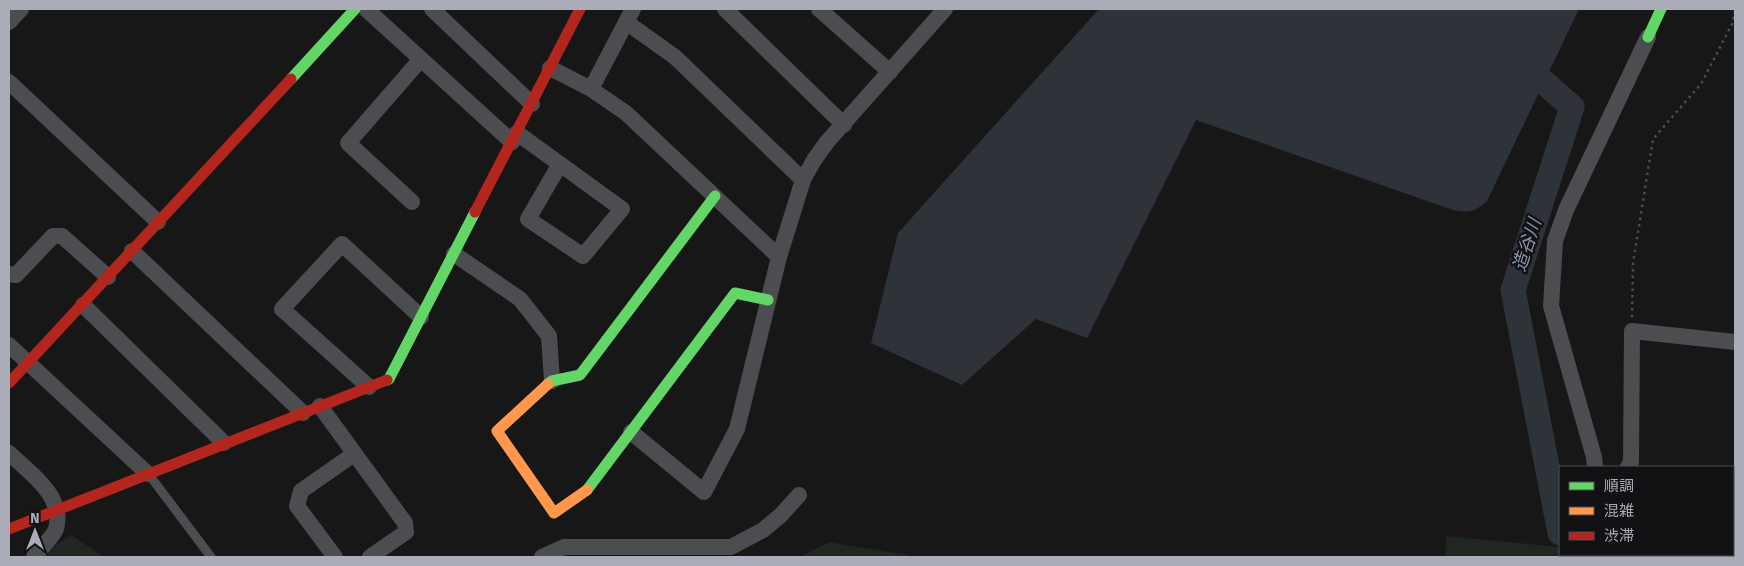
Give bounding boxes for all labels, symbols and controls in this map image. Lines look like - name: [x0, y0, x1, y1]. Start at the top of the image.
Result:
- water label: 造谷川: [1508, 214, 1546, 274]
- legend: [1559, 466, 1734, 556]
- text: 順調: [1604, 477, 1634, 495]
- text: 混雑: [1604, 502, 1634, 520]
- north arrow: [10, 506, 60, 556]
- text: N: [30, 510, 40, 527]
- text: 渋滞: [1604, 527, 1634, 545]

